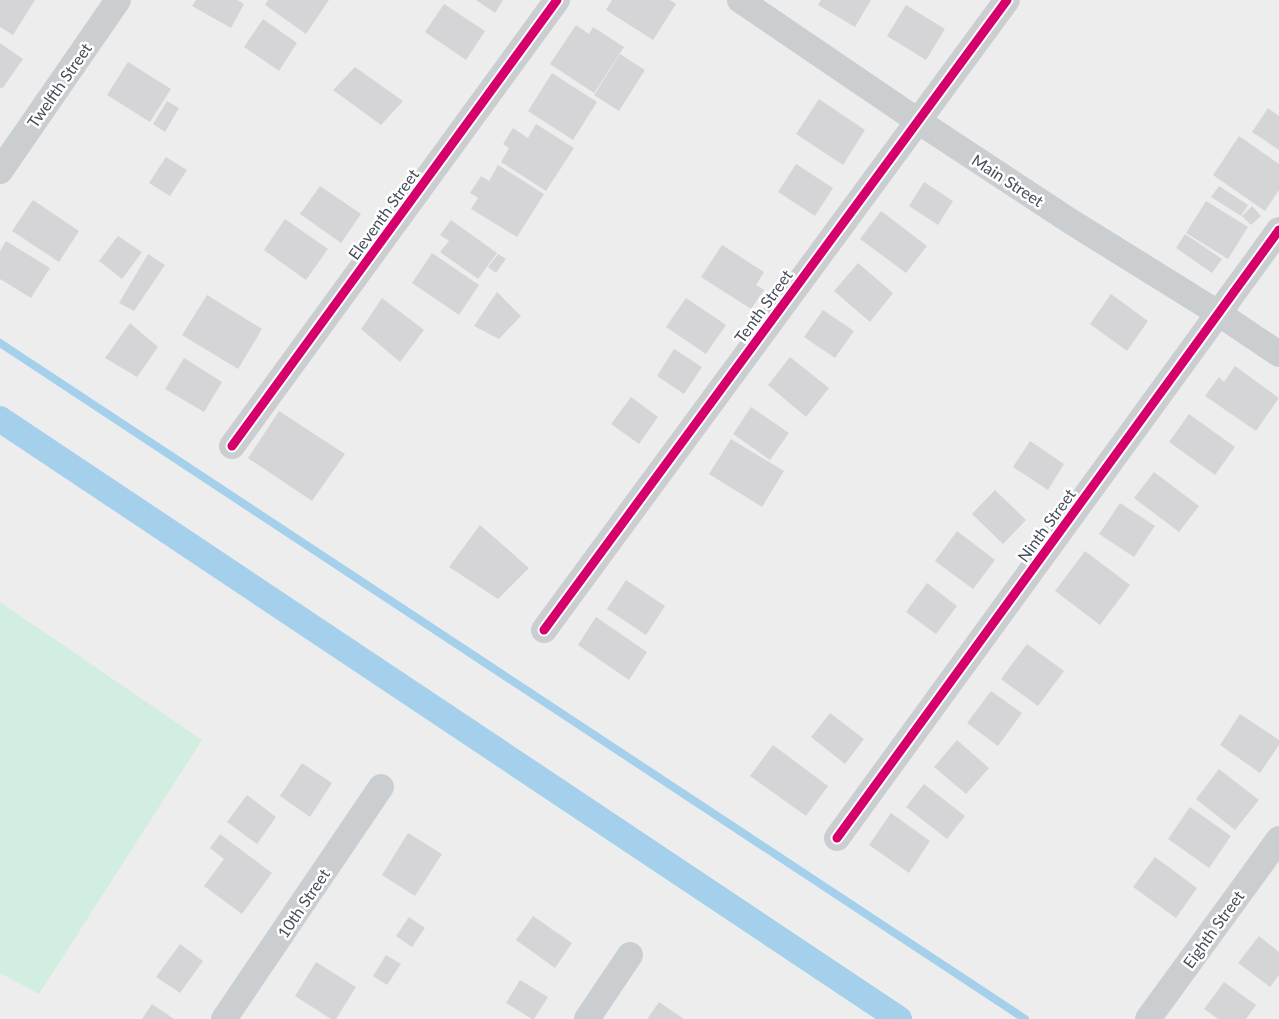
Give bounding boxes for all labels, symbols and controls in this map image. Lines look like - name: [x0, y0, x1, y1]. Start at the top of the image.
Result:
- street label: Twelfth Street: [23, 39, 95, 131]
- street label: Main Street: [969, 150, 1048, 210]
- street label: Eleventh Street: [344, 165, 422, 263]
- street label: Tenth Street: [730, 266, 796, 346]
- street label: Ninth Street: [1013, 485, 1079, 565]
- street label: 10th Street: [273, 865, 333, 941]
- street label: Eighth Street: [1179, 886, 1248, 971]

